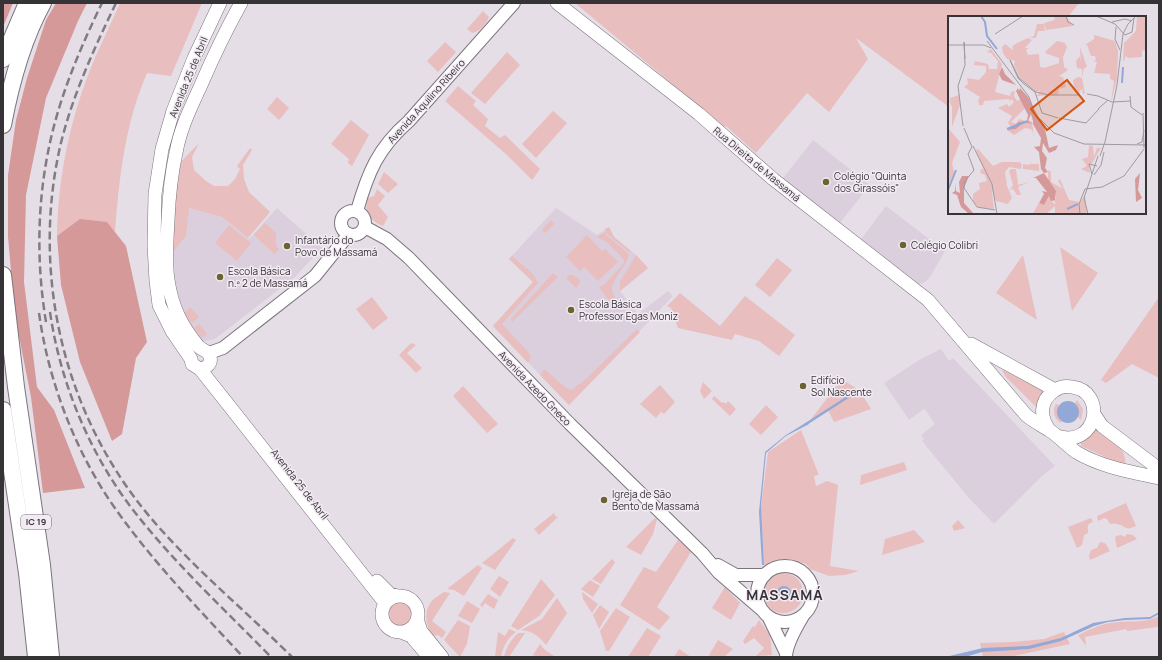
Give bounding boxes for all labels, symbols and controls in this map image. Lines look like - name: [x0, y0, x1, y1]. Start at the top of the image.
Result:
- inset map: [948, 16, 1146, 214]
- street label: Avenida 25 de Abril: [165, 34, 211, 120]
- street label: Avenida Aquilino Ribeiro: [384, 56, 468, 146]
- street label: Rua Direita de Massamá: [710, 123, 804, 205]
- place label: Colégio "Quinta dos Girassóis": [834, 169, 906, 195]
- marker: Colégio "Quinta dos Girassóis": [821, 177, 831, 187]
- place label: Infantário do Povo de Massamá: [295, 233, 377, 259]
- place label: Colégio Colibri: [911, 238, 978, 252]
- marker: Colégio Colibri: [898, 240, 908, 250]
- marker: Infantário do Povo de Massamá: [282, 241, 292, 251]
- place label: Escola Básica n.º 2 de Massamá: [228, 264, 307, 290]
- marker: Escola Básica n.º 2 de Massamá: [215, 272, 225, 282]
- place label: Escola Básica Professor Egas Moniz: [579, 297, 678, 323]
- marker: Escola Básica Professor Egas Moniz: [566, 305, 576, 315]
- street label: Avenida Azedo Gneco: [495, 347, 575, 429]
- place label: Edifício Sol Nascente: [811, 373, 872, 399]
- marker: Edifício Sol Nascente: [798, 381, 808, 391]
- street label: Avenida 25 de Abril: [268, 446, 332, 522]
- place label: Igreja de São Bento de Massamá: [612, 487, 699, 513]
- marker: Igreja de São Bento de Massamá: [599, 495, 609, 505]
- road number: IC 19: [21, 515, 51, 529]
- district label: MASSAMÁ: [746, 585, 824, 604]

